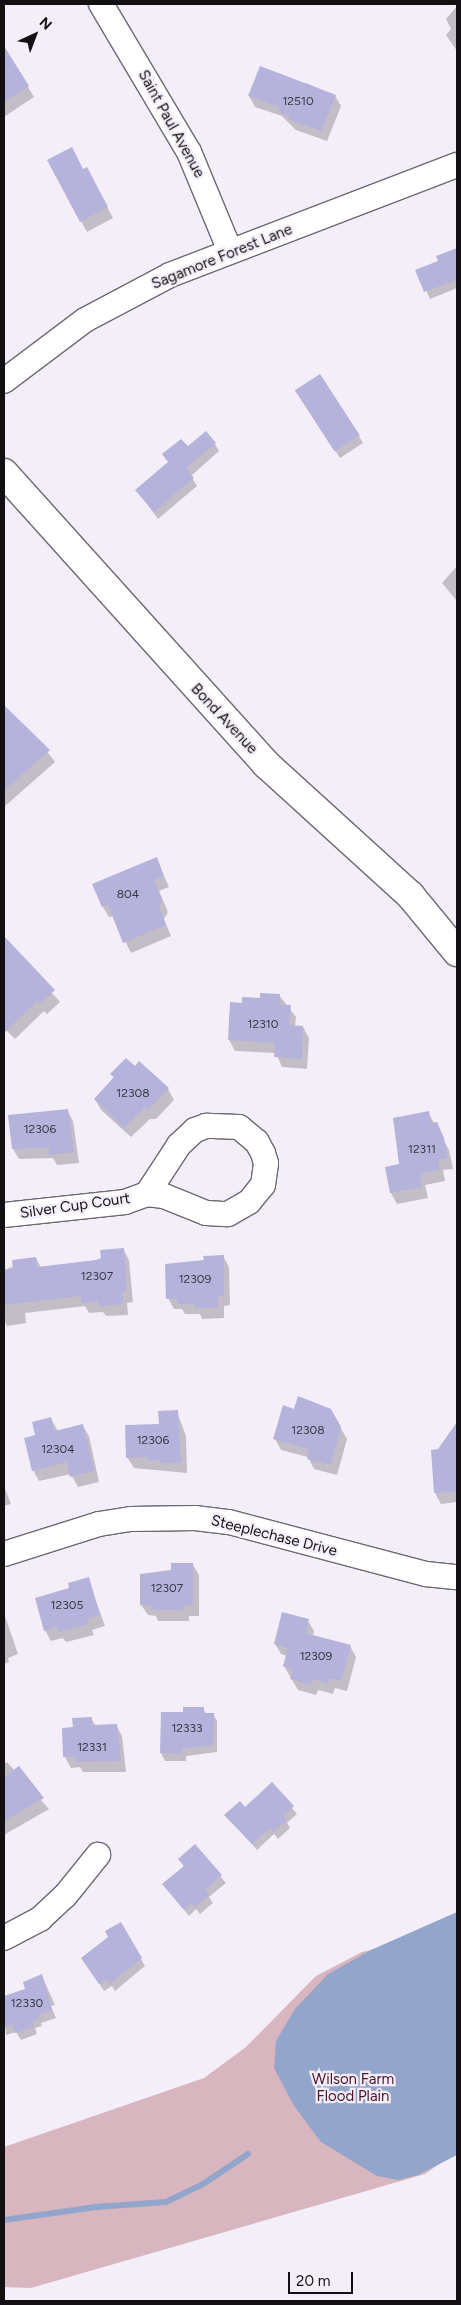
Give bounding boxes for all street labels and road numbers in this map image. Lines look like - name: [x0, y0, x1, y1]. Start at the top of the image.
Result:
- street label: Saint Paul Avenue: [134, 67, 208, 181]
- street label: Sagamore Forest Lane: [149, 221, 295, 293]
- street label: Bond Avenue: [187, 680, 261, 758]
- street label: Silver Cup Court: [19, 1189, 131, 1223]
- street label: Steeplechase Drive: [209, 1512, 339, 1560]

